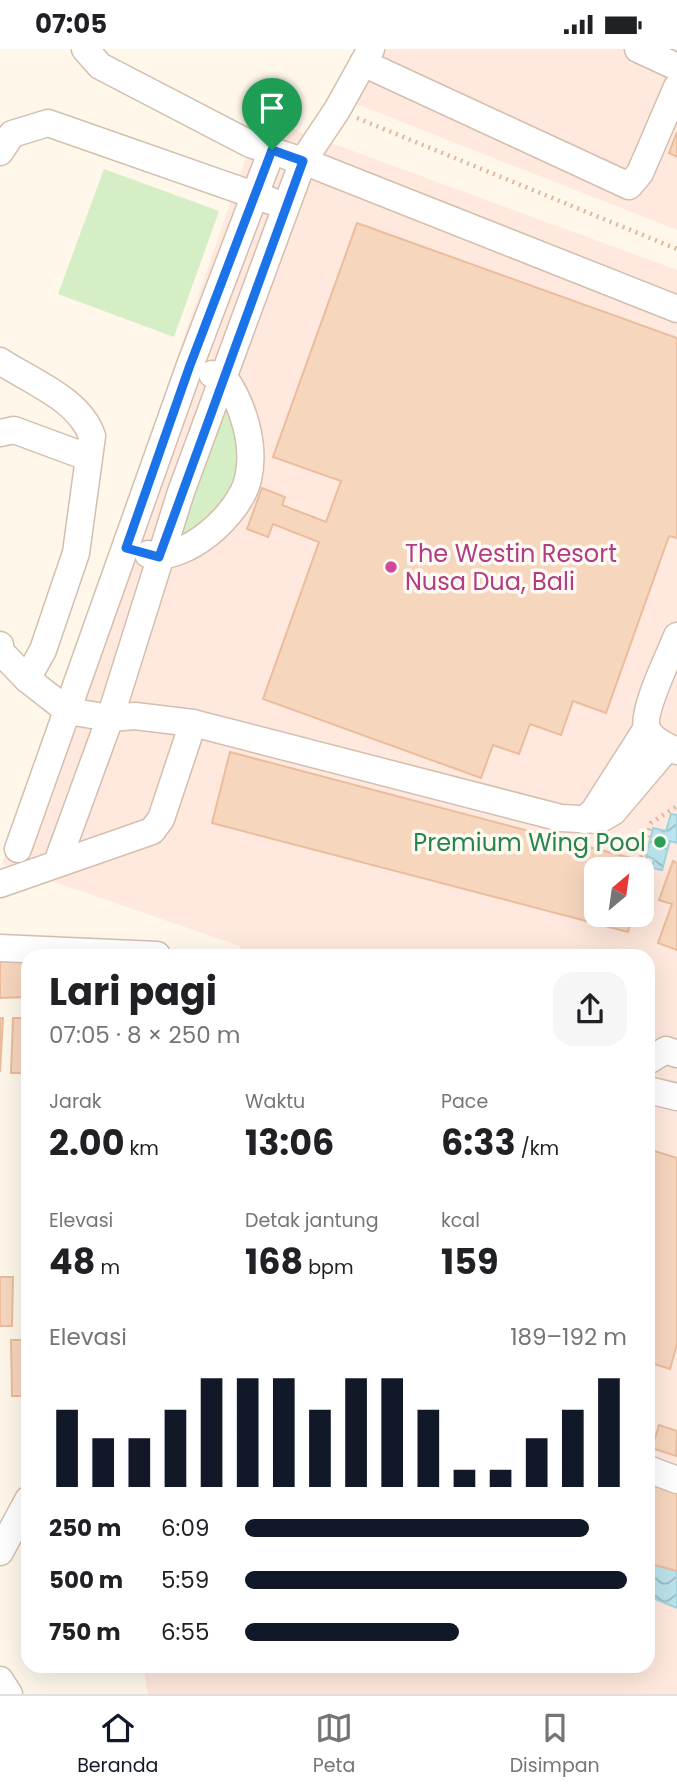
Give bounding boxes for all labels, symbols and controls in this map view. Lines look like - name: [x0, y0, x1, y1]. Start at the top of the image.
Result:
- text: 07:05: [35, 6, 107, 42]
- pin: [242, 78, 302, 150]
- icon: arrive: [253, 89, 291, 127]
- place label: The Westin Resort Nusa Dua, Bali: [405, 537, 617, 598]
- marker: The Westin Resort Nusa Dua, Bali: [383, 559, 399, 575]
- place label: Premium Wing Pool: [413, 826, 646, 859]
- marker: Premium Wing Pool: [652, 834, 668, 850]
- north arrow: [584, 857, 654, 927]
- map controls: [584, 857, 654, 927]
- text: Lari pagi: [49, 965, 217, 1018]
- button: share: [553, 972, 627, 1046]
- text: 07:05 · 8 × 250 m: [49, 1019, 240, 1051]
- text: Jarak: [49, 1088, 102, 1115]
- text: Waktu: [245, 1088, 305, 1115]
- text: Pace: [441, 1088, 488, 1115]
- text: 2.00: [49, 1118, 125, 1167]
- text: 13:06: [245, 1118, 334, 1167]
- text: 6:33: [441, 1118, 516, 1167]
- text: km: [125, 1135, 159, 1162]
- text: /km: [516, 1135, 559, 1162]
- text: Elevasi: [49, 1207, 113, 1234]
- text: Detak jantung: [245, 1207, 379, 1234]
- text: kcal: [441, 1207, 480, 1234]
- text: 48: [49, 1237, 95, 1286]
- text: 168: [245, 1237, 303, 1286]
- text: 159: [441, 1237, 498, 1286]
- text: m: [95, 1254, 120, 1281]
- text: bpm: [303, 1254, 353, 1281]
- text: Elevasi: [49, 1321, 127, 1353]
- text: 189–192 m: [510, 1321, 627, 1353]
- text: 250 m: [49, 1512, 121, 1544]
- text: 6:09: [161, 1512, 209, 1544]
- text: 500 m: [49, 1564, 123, 1596]
- text: 5:59: [161, 1564, 209, 1596]
- text: 750 m: [49, 1616, 120, 1648]
- text: 6:55: [161, 1616, 209, 1648]
- tab: Beranda: [77, 1709, 158, 1780]
- tab: Peta: [313, 1709, 355, 1780]
- tab: Disimpan: [510, 1709, 600, 1780]

